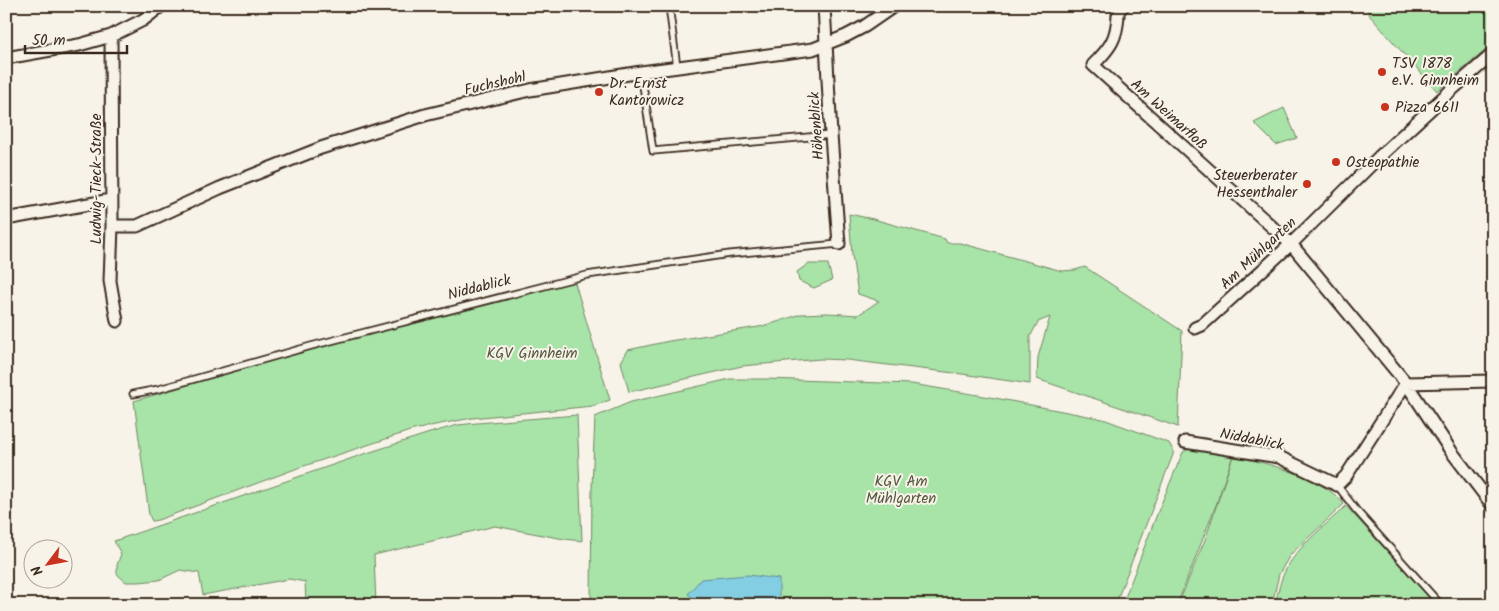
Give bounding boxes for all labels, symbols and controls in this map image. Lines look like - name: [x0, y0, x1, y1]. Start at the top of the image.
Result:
- scale bar: [25, 22, 128, 54]
- text: 50 m: [32, 29, 66, 53]
- place label: TSV 1878 e.V. Ginnheim: [1392, 52, 1479, 93]
- street label: Fuchshohl: [462, 65, 529, 103]
- marker: TSV 1878 e.V. Ginnheim: [1376, 66, 1388, 78]
- place label: Dr. Ernst Kantorowicz: [609, 72, 685, 113]
- street label: Am Weimarfloß: [1124, 73, 1212, 156]
- marker: Dr. Ernst Kantorowicz: [593, 86, 605, 98]
- street label: Höhenblick: [803, 90, 831, 161]
- place label: Pizza 6611: [1395, 96, 1459, 120]
- marker: Pizza 6611: [1379, 101, 1391, 113]
- street label: Ludwig-Tieck-Straße: [85, 113, 109, 244]
- place label: Osteopathie: [1346, 151, 1420, 175]
- marker: Osteopathie: [1330, 156, 1342, 168]
- place label: Steuerberater Hessenthaler: [1213, 164, 1298, 205]
- marker: Steuerberater Hessenthaler: [1301, 178, 1313, 190]
- street label: Am Mühlgarten: [1215, 212, 1303, 296]
- street label: Niddablick: [445, 268, 514, 307]
- park label: KGV Ginnheim: [486, 342, 578, 366]
- street label: Niddablick: [1218, 422, 1287, 458]
- park label: KGV Am Mühlgarten: [866, 470, 936, 511]
- north arrow: [22, 538, 72, 588]
- text: N: [26, 561, 49, 580]

